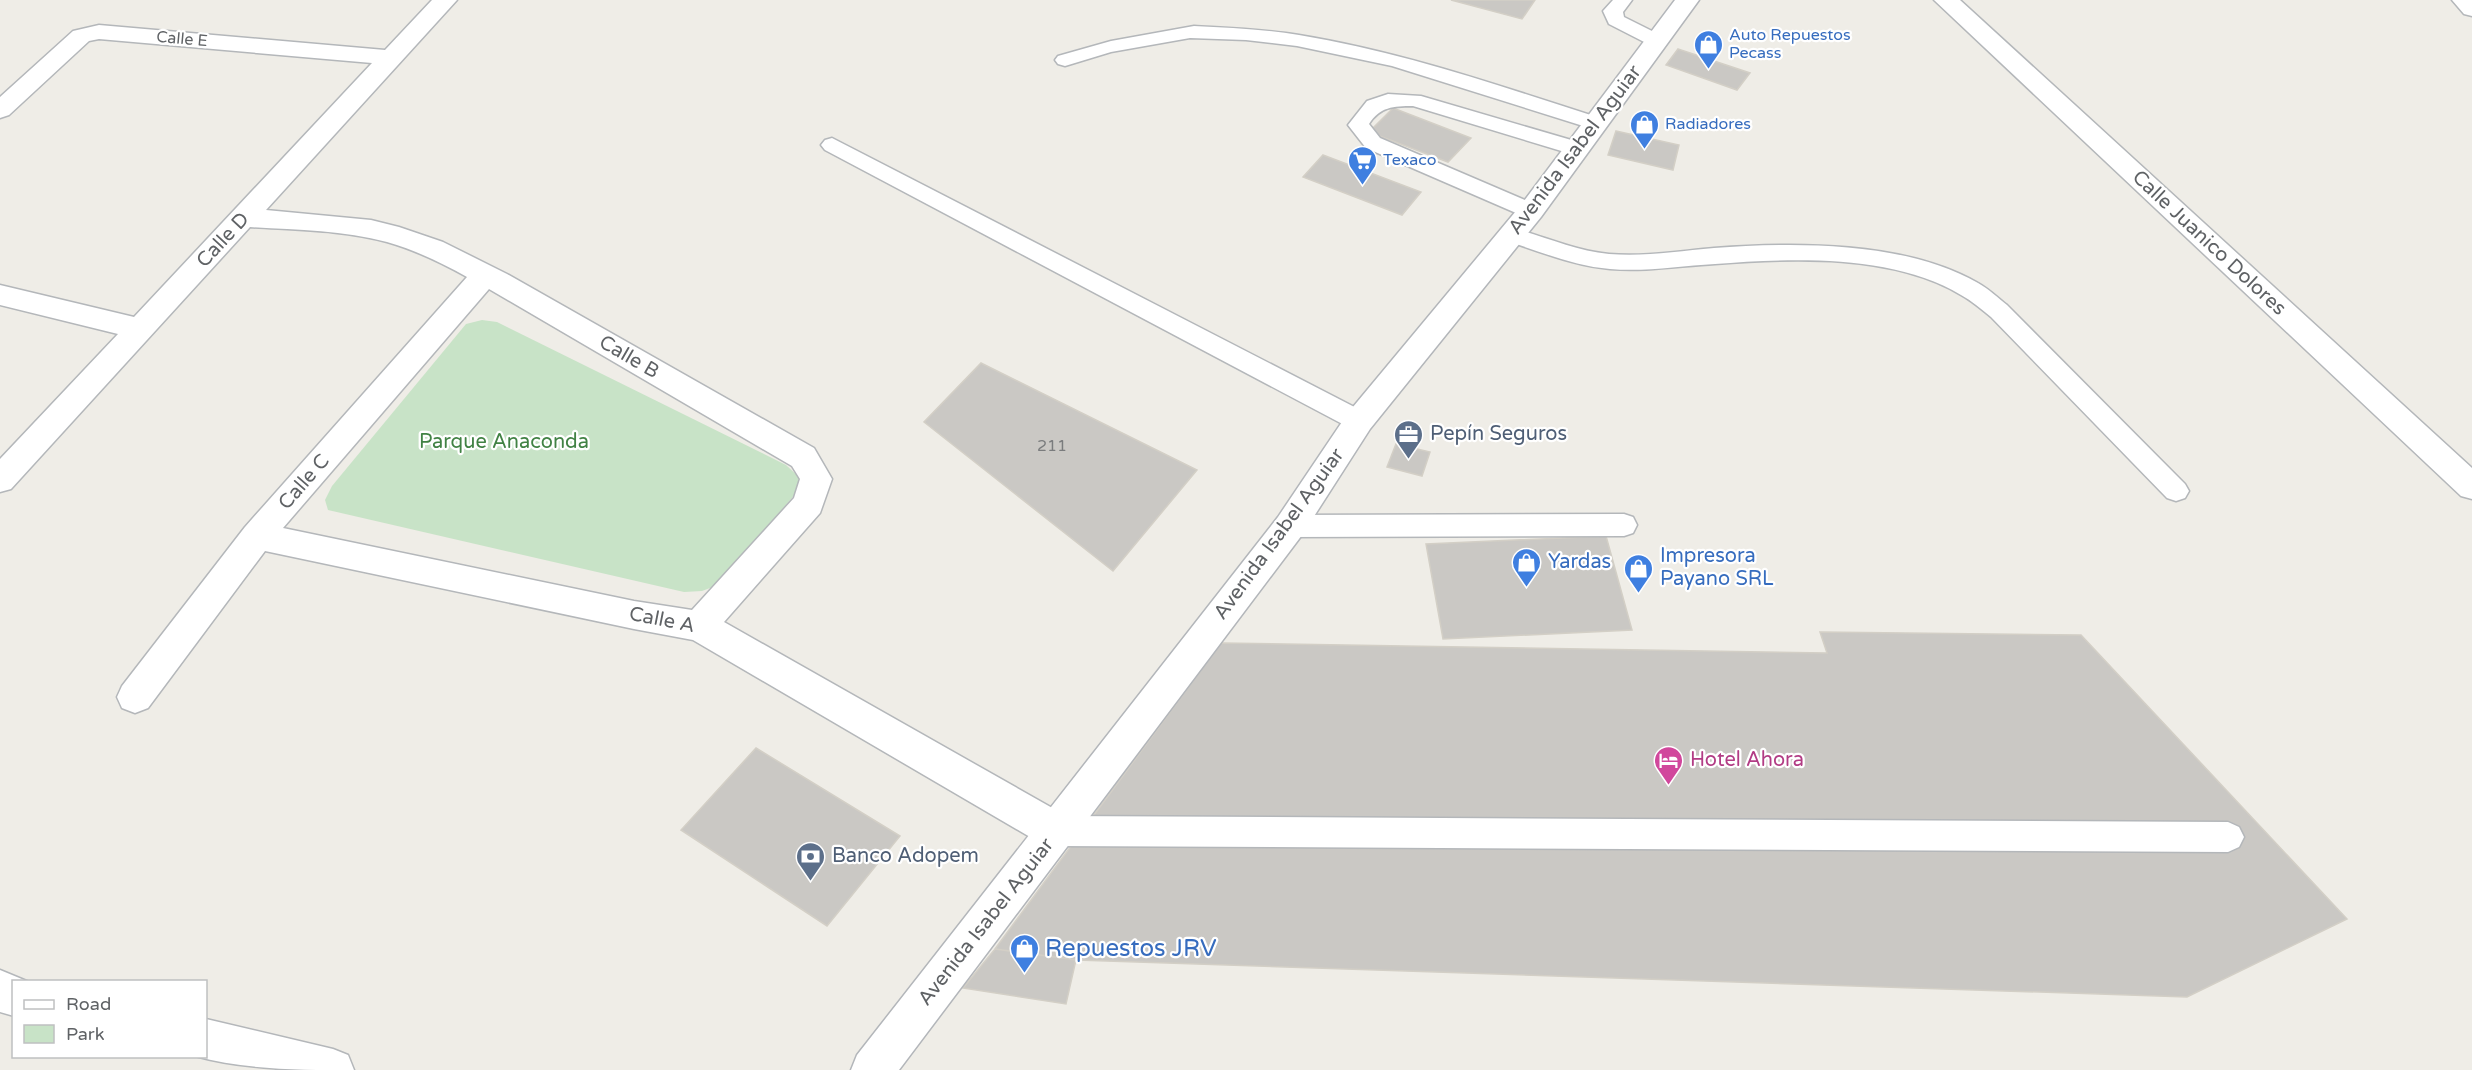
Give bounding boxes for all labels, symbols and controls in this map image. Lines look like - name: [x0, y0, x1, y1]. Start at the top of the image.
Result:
- place label: Auto Repuestos Pecass: [1729, 25, 1851, 63]
- street label: Calle E: [155, 27, 209, 51]
- shop icon: Auto Repuestos Pecass: [1692, 28, 1724, 70]
- street label: Avenida Isabel Aguiar: [1503, 60, 1647, 239]
- shop icon: Radiadores: [1628, 108, 1660, 150]
- place label: Radiadores: [1665, 114, 1751, 134]
- supermarket icon: Texaco: [1346, 144, 1378, 186]
- place label: Texaco: [1383, 150, 1437, 170]
- street label: Calle Juanico Dolores: [2127, 165, 2291, 321]
- street label: Calle D: [191, 207, 255, 273]
- street label: Calle B: [595, 330, 663, 384]
- office icon: Pepín Seguros: [1393, 418, 1425, 460]
- place label: Pepín Seguros: [1430, 422, 1567, 446]
- park label: Parque Anaconda: [419, 430, 589, 454]
- house number: 211: [1037, 436, 1067, 456]
- street label: Avenida Isabel Aguiar: [1209, 443, 1349, 624]
- street label: Calle C: [273, 449, 335, 515]
- place label: Impresora Payano SRL: [1660, 544, 1774, 591]
- shop icon: Yardas: [1511, 546, 1543, 588]
- place label: Yardas: [1548, 550, 1611, 574]
- shop icon: Impresora Payano SRL: [1623, 552, 1655, 594]
- street label: Calle A: [627, 602, 697, 638]
- hotel icon: Hotel Ahora: [1653, 744, 1685, 786]
- place label: Hotel Ahora: [1690, 748, 1804, 772]
- street label: Avenida Isabel Aguiar: [913, 833, 1059, 1011]
- bank icon: Banco Adopem: [795, 840, 827, 882]
- place label: Banco Adopem: [832, 844, 979, 868]
- shop icon: Repuestos JRV: [1008, 932, 1040, 974]
- place label: Repuestos JRV: [1045, 934, 1217, 963]
- legend: [12, 980, 207, 1058]
- text: Road: [66, 993, 111, 1015]
- text: Park: [66, 1023, 105, 1045]

